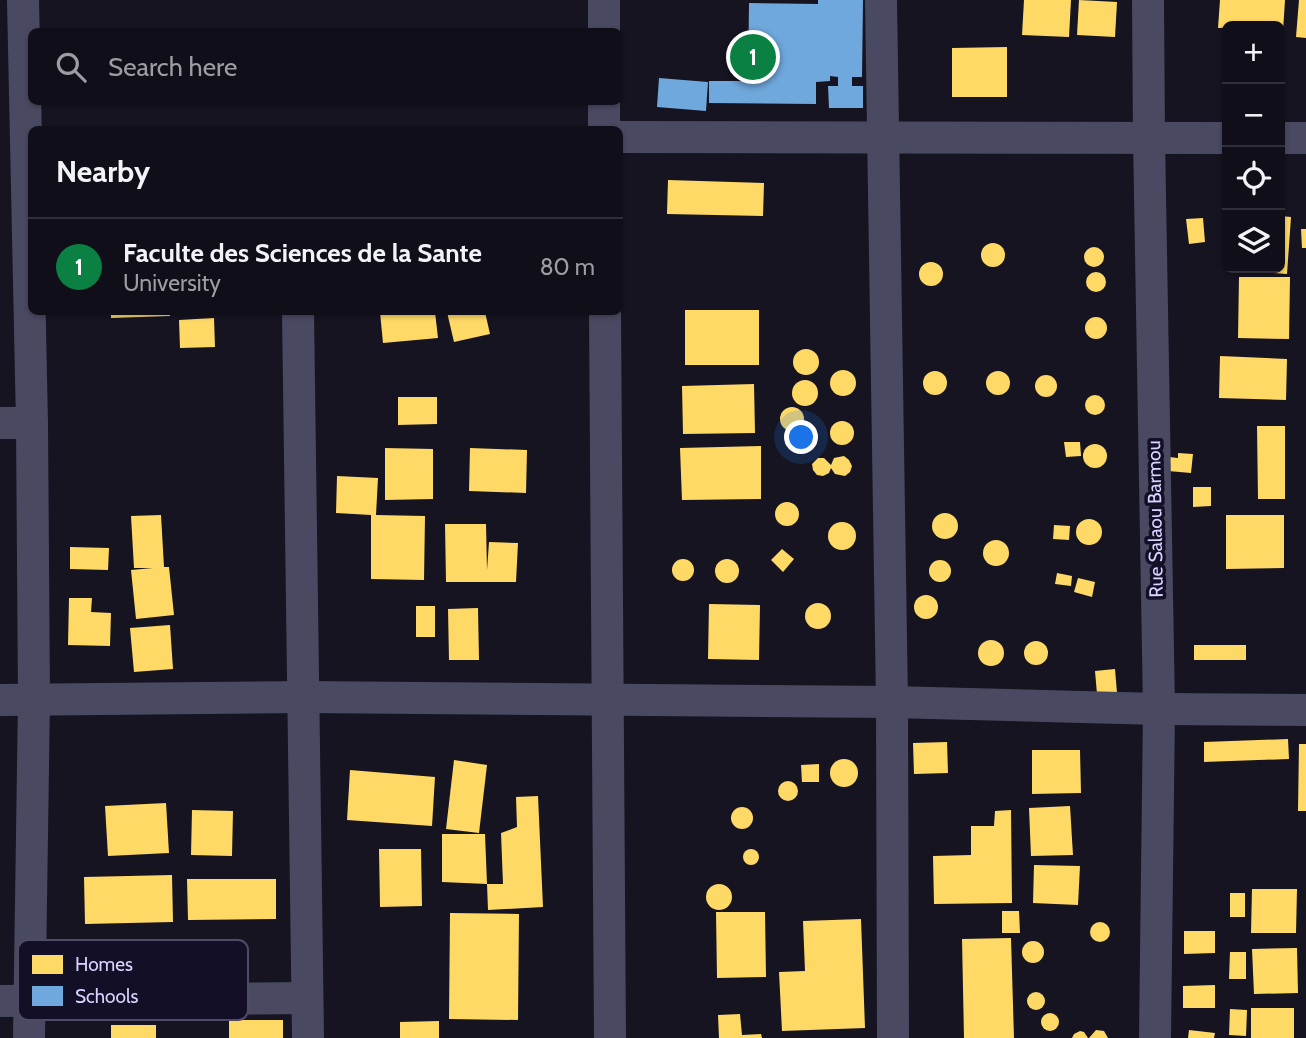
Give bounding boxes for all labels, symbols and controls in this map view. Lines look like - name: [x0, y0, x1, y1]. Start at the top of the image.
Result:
- map controls: [1222, 21, 1285, 273]
- button: +: [1222, 21, 1285, 84]
- search box: [28, 28, 623, 105]
- pin: 1: [730, 31, 776, 83]
- icon: search: [52, 48, 90, 86]
- text: Search here: [108, 51, 237, 83]
- button: −: [1222, 84, 1285, 147]
- button: locate: [1222, 147, 1285, 210]
- text: Nearby: [56, 153, 150, 190]
- button: layers: [1222, 210, 1285, 273]
- text: Faculte des Sciences de la Sante: [123, 237, 482, 269]
- text: 1: [75, 253, 83, 281]
- text: 80 m: [540, 253, 595, 281]
- text: University: [123, 269, 221, 297]
- your location: [784, 420, 818, 454]
- street label: Rue Salaou Barmou: [1142, 440, 1168, 598]
- legend: [18, 940, 248, 1020]
- text: Homes: [75, 953, 133, 976]
- text: Schools: [75, 985, 138, 1008]

